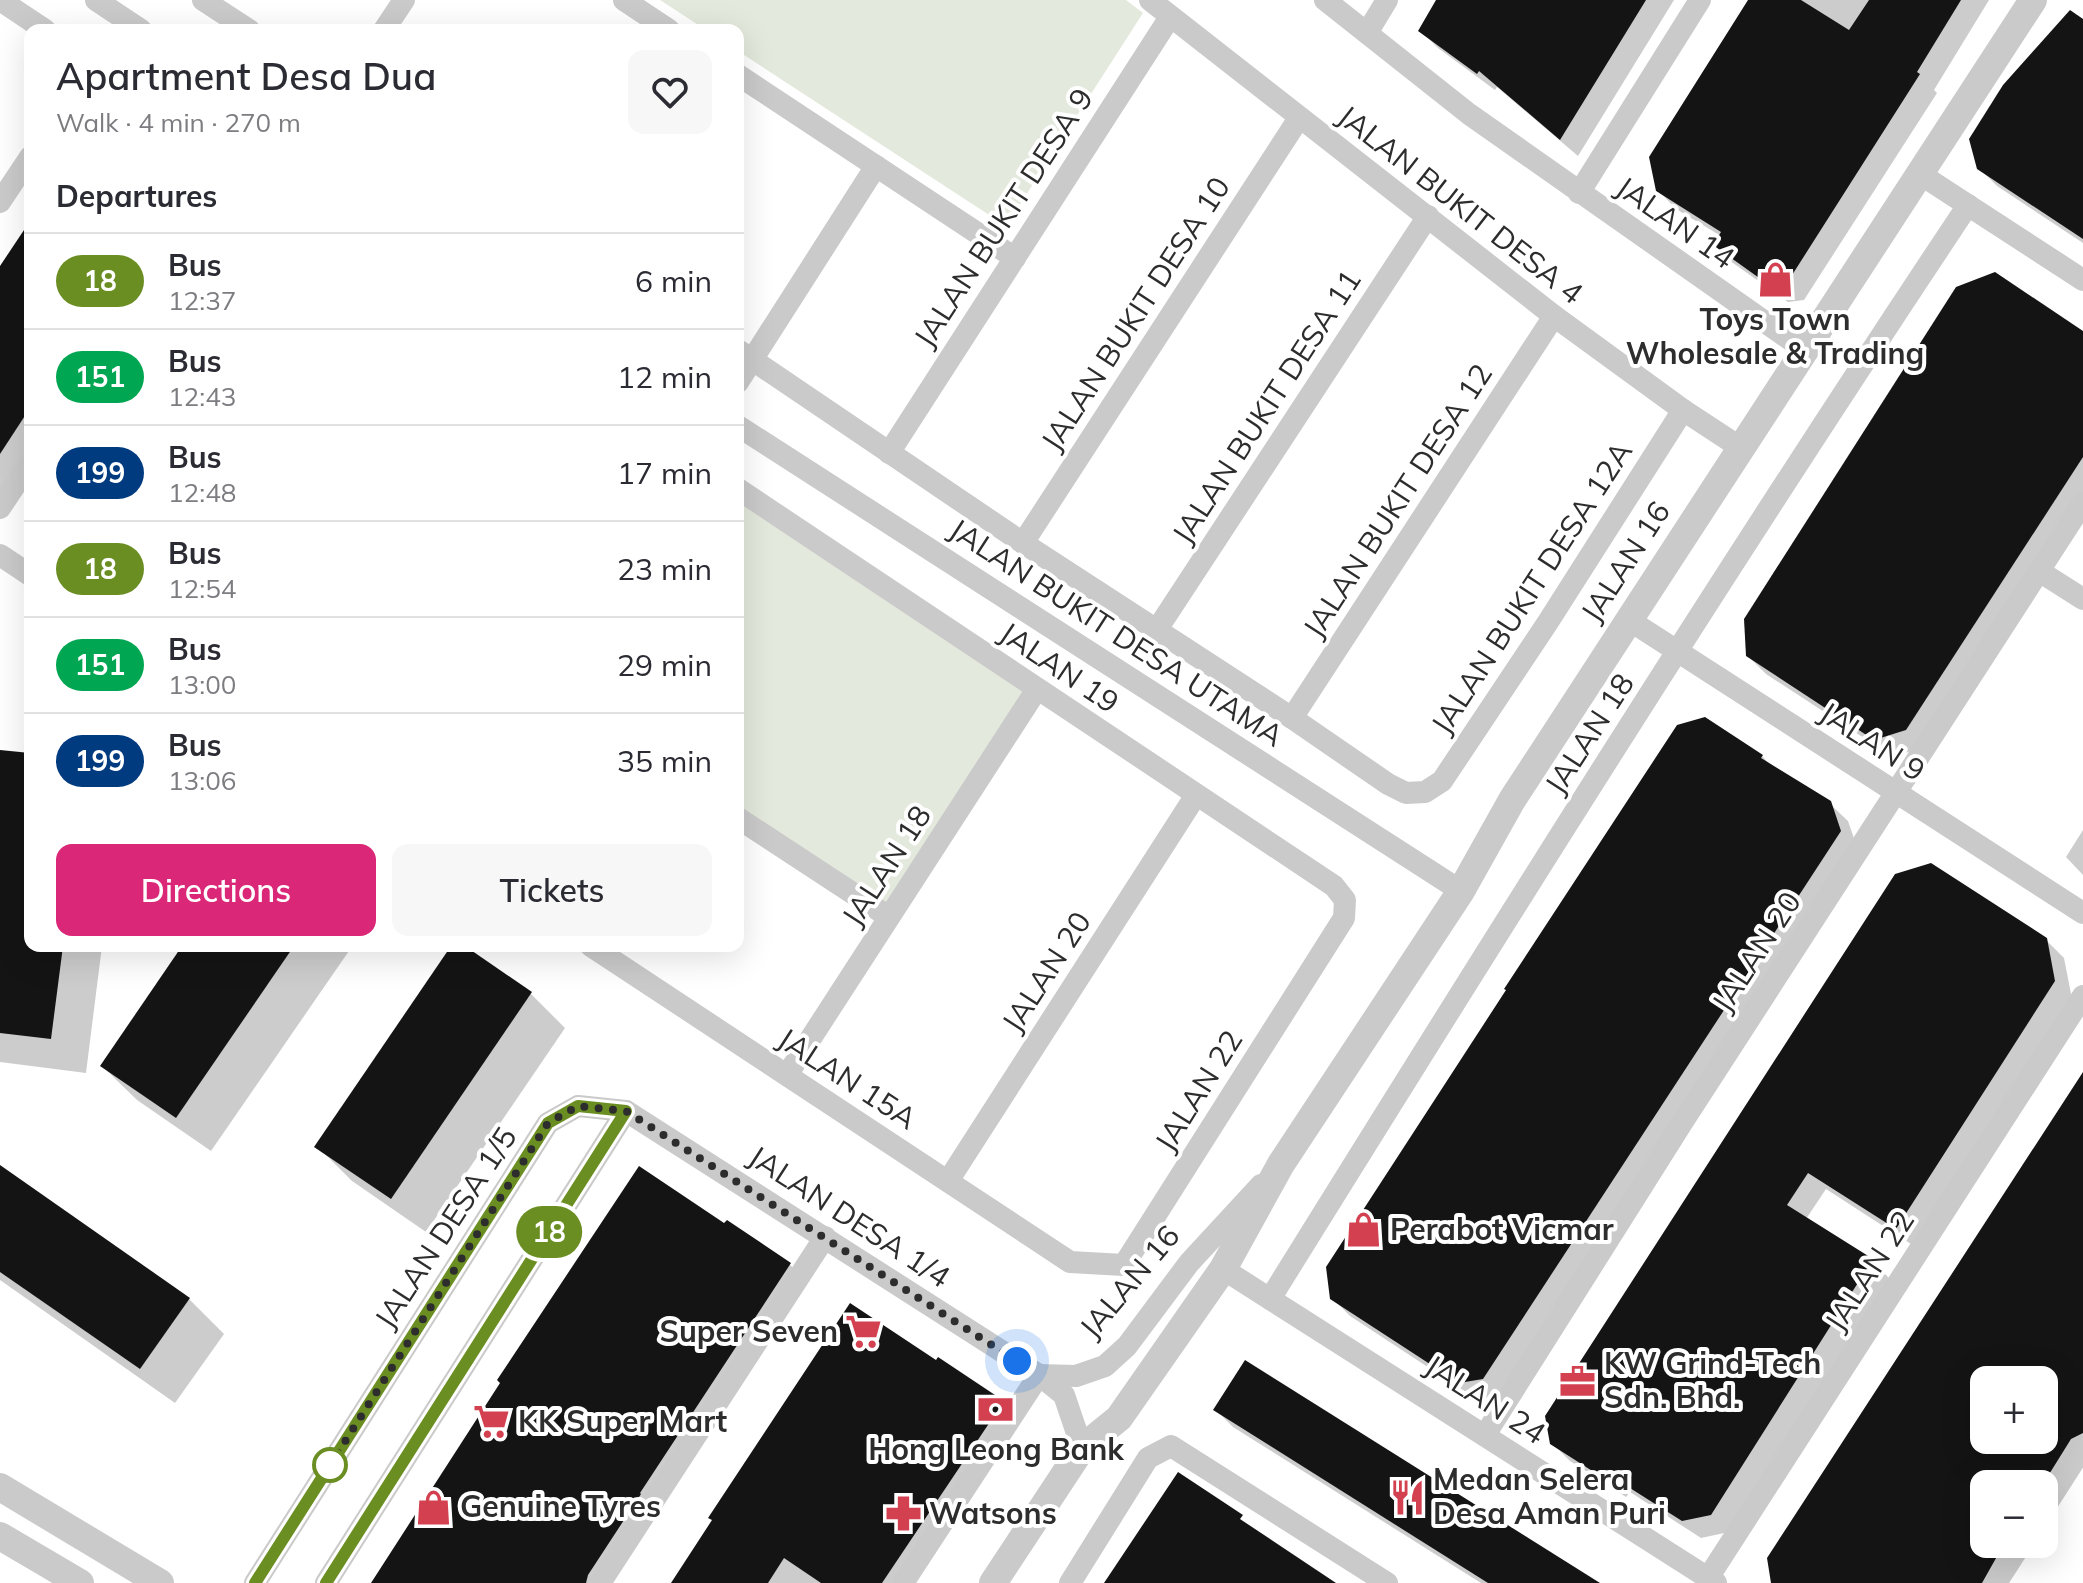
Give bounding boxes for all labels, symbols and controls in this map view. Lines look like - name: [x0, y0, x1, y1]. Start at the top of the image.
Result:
- button: heart: [628, 50, 712, 134]
- text: Apartment Desa Dua: [56, 52, 436, 100]
- street label: JALAN BUKIT DESA 9: [905, 81, 1101, 354]
- street label: JALAN BUKIT DESA 4: [1330, 97, 1591, 312]
- text: Walk · 4 min · 270 m: [56, 106, 301, 139]
- street label: JALAN 14: [1609, 168, 1742, 277]
- street label: JALAN BUKIT DESA 10: [1032, 169, 1238, 458]
- text: Departures: [56, 177, 217, 215]
- text: Bus: [168, 246, 222, 284]
- shop icon: Toys Town Wholesale & Trading: [1756, 260, 1794, 298]
- text: 6 min: [635, 262, 712, 300]
- street label: JALAN BUKIT DESA 11: [1163, 262, 1369, 551]
- text: 18: [83, 263, 117, 298]
- text: 12:37: [168, 284, 236, 317]
- place label: Toys Town Wholesale & Trading: [1626, 300, 1924, 372]
- text: Bus: [168, 342, 222, 380]
- street label: JALAN BUKIT DESA 12: [1294, 356, 1500, 645]
- text: 12 min: [617, 358, 712, 396]
- text: 151: [75, 359, 125, 394]
- text: 12:43: [168, 380, 236, 413]
- street label: JALAN BUKIT DESA 12A: [1422, 434, 1640, 741]
- text: Bus: [168, 438, 222, 476]
- text: 17 min: [617, 454, 712, 492]
- text: 199: [75, 455, 125, 490]
- text: 12:48: [168, 476, 236, 509]
- street label: JALAN 16: [1572, 494, 1678, 629]
- street label: JALAN BUKIT DESA UTAMA: [942, 510, 1291, 755]
- text: Bus: [168, 534, 222, 572]
- text: 23 min: [617, 550, 712, 588]
- text: 18: [83, 551, 117, 586]
- text: 12:54: [168, 572, 236, 605]
- street label: JALAN 19: [993, 613, 1127, 721]
- text: Bus: [168, 630, 222, 668]
- text: 29 min: [617, 646, 712, 684]
- text: 151: [75, 647, 125, 682]
- street label: JALAN 18: [1536, 666, 1642, 801]
- text: 13:00: [168, 668, 236, 701]
- street label: JALAN 9: [1813, 693, 1932, 789]
- text: Bus: [168, 726, 222, 764]
- text: 35 min: [617, 742, 712, 780]
- text: 199: [75, 743, 125, 778]
- text: 13:06: [168, 764, 236, 797]
- street label: JALAN 18: [833, 798, 939, 933]
- button: Directions: [56, 844, 376, 936]
- button: Tickets: [392, 844, 712, 936]
- street label: JALAN 20: [1703, 884, 1809, 1019]
- street label: JALAN 20: [993, 904, 1099, 1039]
- street label: JALAN 15A: [771, 1019, 924, 1137]
- street label: JALAN 22: [1146, 1023, 1250, 1158]
- street label: JALAN DESA 1/5: [366, 1119, 524, 1335]
- street label: JALAN DESA 1/4: [742, 1137, 958, 1295]
- street label: JALAN 22: [1816, 1203, 1922, 1338]
- line badge: 18: [513, 1206, 585, 1258]
- place label: Perabot Vicmar: [1390, 1210, 1614, 1248]
- shop icon: Perabot Vicmar: [1345, 1211, 1383, 1249]
- text: 18: [532, 1214, 566, 1249]
- street label: JALAN 16: [1071, 1217, 1187, 1346]
- place label: Super Seven: [660, 1312, 838, 1350]
- supermarket icon: Super Seven: [845, 1313, 883, 1351]
- your location: [997, 1341, 1037, 1381]
- place label: KW Grind-Tech Sdn. Bhd.: [1604, 1344, 1821, 1416]
- street label: JALAN 24: [1418, 1346, 1553, 1452]
- office icon: KW Grind-Tech Sdn. Bhd.: [1559, 1362, 1597, 1400]
- map controls: [1970, 1366, 2058, 1558]
- button: +: [1970, 1366, 2058, 1454]
- bank icon: Hong Leong Bank: [977, 1390, 1015, 1428]
- place label: KK Super Mart: [518, 1402, 727, 1440]
- supermarket icon: KK Super Mart: [473, 1403, 511, 1441]
- place label: Hong Leong Bank: [868, 1430, 1125, 1468]
- unlabelled marker: [313, 1448, 347, 1482]
- place label: Medan Selera Desa Aman Puri: [1433, 1460, 1666, 1532]
- button: −: [1970, 1470, 2058, 1558]
- restaurant icon: Medan Selera Desa Aman Puri: [1388, 1478, 1426, 1516]
- place label: Genuine Tyres: [460, 1487, 661, 1525]
- shop icon: Genuine Tyres: [415, 1488, 453, 1526]
- place label: Watsons: [929, 1494, 1057, 1532]
- pharmacy icon: Watsons: [884, 1495, 922, 1533]

